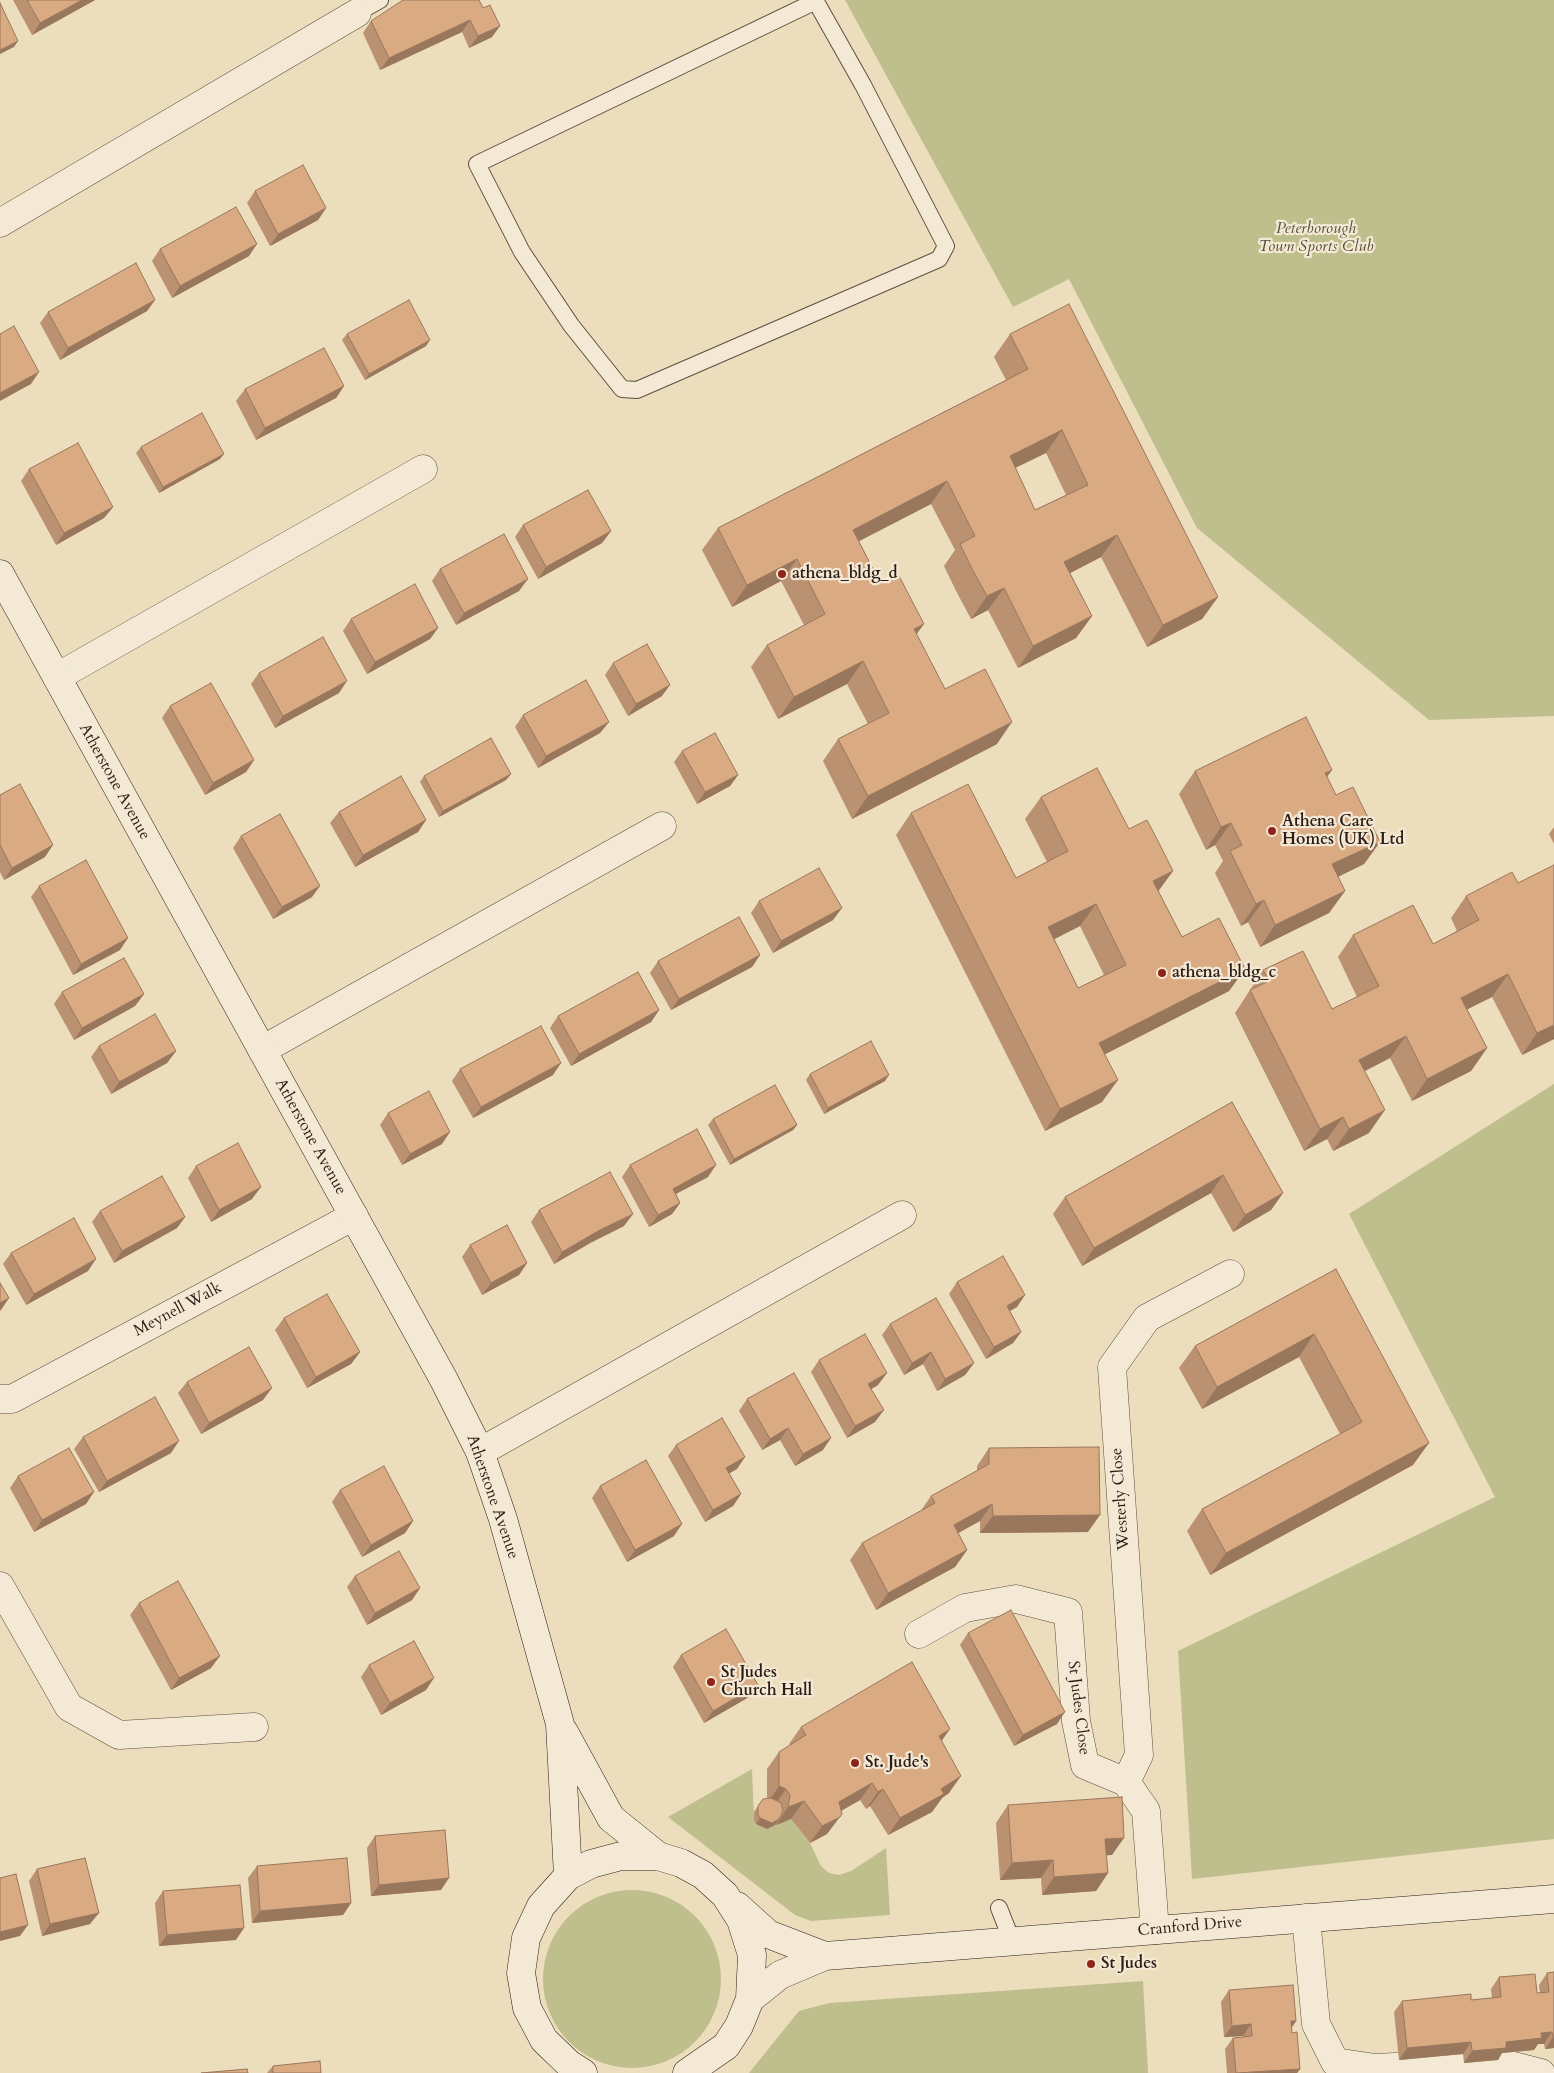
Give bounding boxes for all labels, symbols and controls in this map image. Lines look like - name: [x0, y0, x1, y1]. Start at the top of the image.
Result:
- park label: Peterborough Town Sports Club: [1259, 219, 1373, 257]
- place label: athena_bldg_d: [792, 564, 898, 584]
- marker: athena_bldg_d: [776, 568, 788, 580]
- street label: Atherstone Avenue: [74, 721, 154, 843]
- place label: Athena Care Homes (UK) Ltd: [1282, 812, 1404, 850]
- marker: Athena Care Homes (UK) Ltd: [1266, 825, 1278, 837]
- place label: athena_bldg_c: [1172, 963, 1276, 983]
- marker: athena_bldg_c: [1156, 967, 1168, 979]
- street label: Atherstone Avenue: [270, 1076, 350, 1198]
- street label: Meynell Walk: [131, 1279, 225, 1341]
- street label: Atherstone Avenue: [462, 1432, 522, 1562]
- street label: Westerly Close: [1108, 1447, 1134, 1551]
- street label: St Judes Close: [1063, 1660, 1093, 1756]
- place label: St Judes Church Hall: [721, 1663, 812, 1701]
- marker: St Judes Church Hall: [705, 1676, 717, 1688]
- place label: St. Jude's: [865, 1753, 929, 1773]
- marker: St. Jude's: [849, 1757, 861, 1769]
- street label: Cranford Drive: [1137, 1913, 1243, 1941]
- place label: St Judes: [1101, 1954, 1157, 1974]
- marker: St Judes: [1085, 1958, 1097, 1970]

